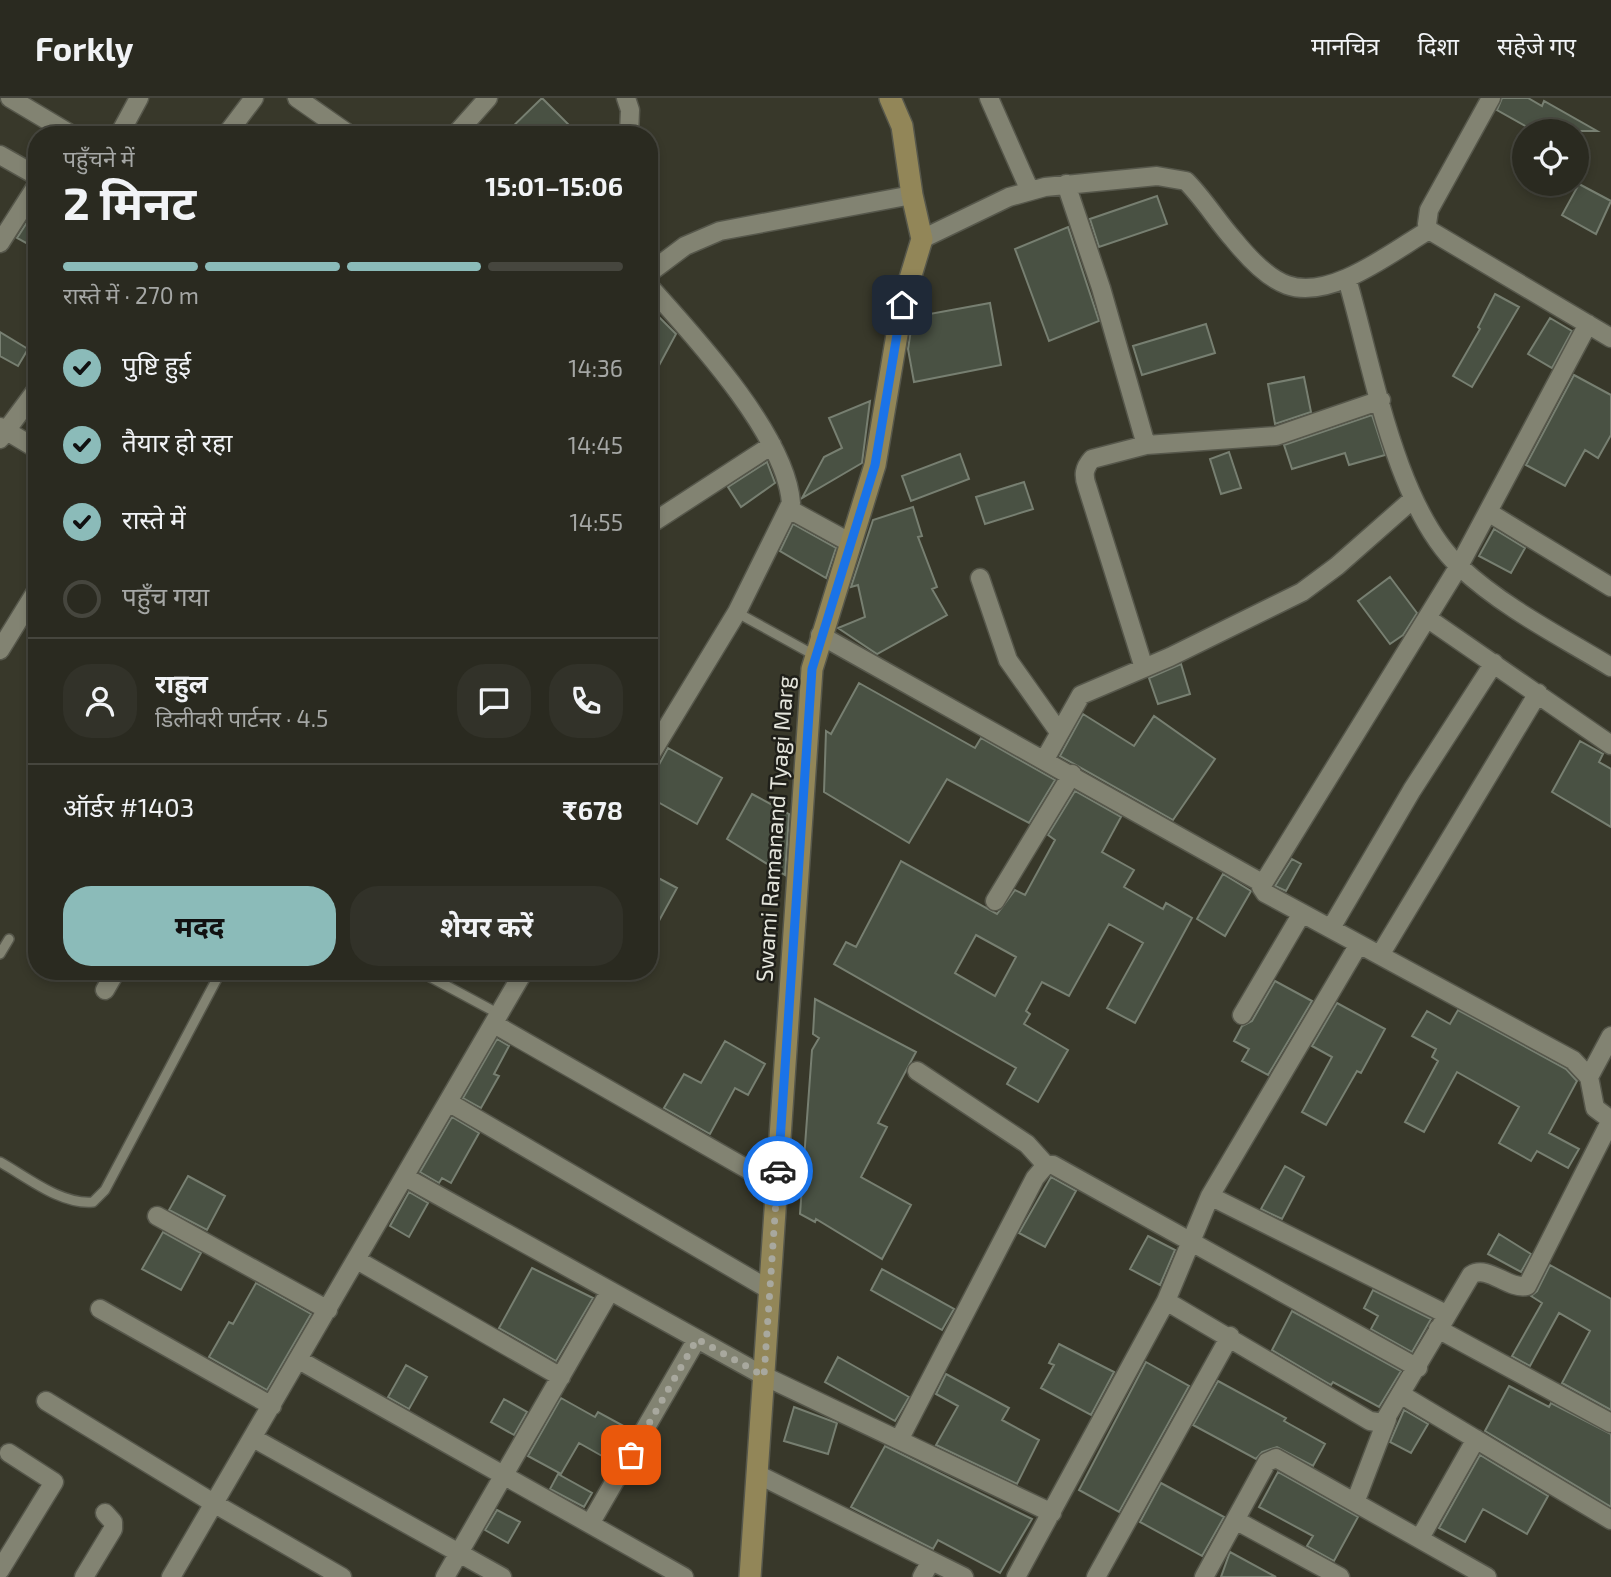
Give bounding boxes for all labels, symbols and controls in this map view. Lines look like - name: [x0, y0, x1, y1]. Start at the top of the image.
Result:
- text: Forkly: [35, 28, 134, 68]
- text: मानचित्र: [1311, 31, 1380, 60]
- text: दिशा: [1418, 31, 1459, 60]
- text: सहेजे गए: [1497, 31, 1576, 60]
- map controls: [1512, 119, 1589, 196]
- button: locate: [1512, 119, 1589, 196]
- text: पहुँचने में: [63, 144, 135, 172]
- text: 15:01–15:06: [485, 170, 623, 201]
- text: 2 मिनट: [63, 174, 196, 229]
- pin: [872, 275, 932, 335]
- text: रास्ते में · 270 m: [63, 281, 199, 309]
- icon: home: [883, 286, 921, 324]
- icon: check: [63, 349, 101, 387]
- text: पुष्टि हुई: [122, 349, 191, 380]
- text: 14:36: [568, 354, 623, 382]
- icon: check: [63, 426, 101, 464]
- text: तैयार हो रहा: [122, 426, 233, 457]
- text: 14:45: [568, 431, 623, 459]
- icon: check: [63, 503, 101, 541]
- text: रास्ते में: [122, 503, 186, 534]
- text: 14:55: [570, 508, 623, 536]
- text: पहुँच गया: [122, 580, 209, 611]
- button: person: [63, 664, 137, 738]
- button: chat: [457, 664, 531, 738]
- button: phone: [549, 664, 623, 738]
- text: राहुल: [155, 667, 208, 698]
- street label: Swami Ramanand Tyagi Marg: [749, 675, 799, 983]
- text: डिलीवरी पार्टनर · 4.5: [155, 704, 328, 732]
- text: ऑर्डर #1403: [63, 791, 194, 822]
- text: ₹678: [562, 794, 623, 825]
- button: मदद: [63, 886, 336, 966]
- button: शेयर करें: [350, 886, 623, 966]
- courier: [743, 1136, 813, 1206]
- icon: car: [759, 1152, 797, 1190]
- pin: [601, 1425, 661, 1485]
- icon: bag: [612, 1436, 650, 1474]

